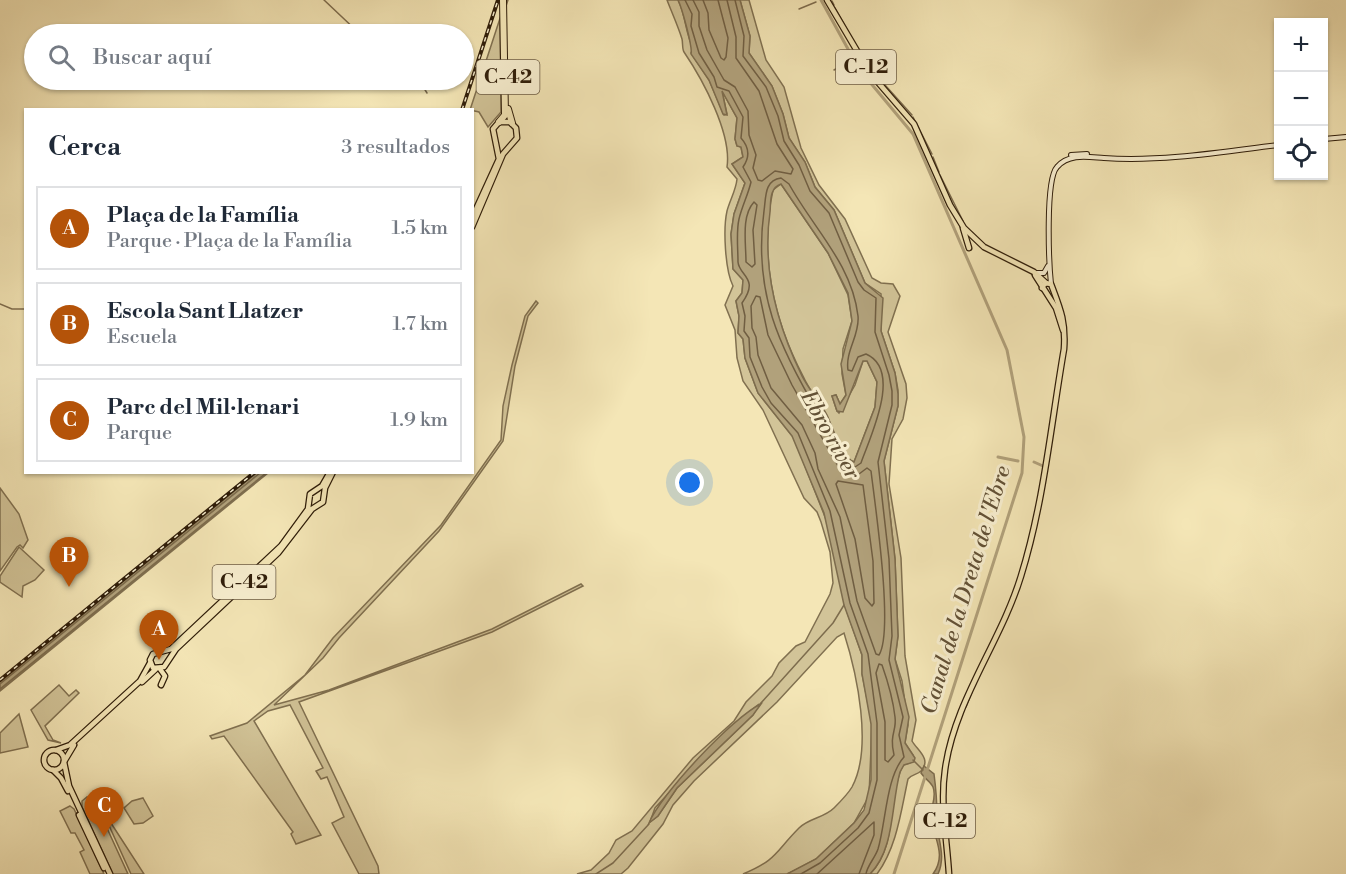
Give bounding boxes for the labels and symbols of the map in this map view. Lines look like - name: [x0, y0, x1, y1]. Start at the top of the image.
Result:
- road number: C-12: [836, 50, 896, 84]
- road number: C-42: [476, 60, 540, 94]
- water label: Ebro river: [794, 385, 866, 485]
- water label: Canal de la Dreta de l'Ebre: [915, 462, 1017, 718]
- your location: [675, 468, 704, 497]
- pin: B: [50, 538, 88, 587]
- road number: C-42: [212, 565, 276, 599]
- pin: A: [140, 610, 178, 660]
- pin: C: [84, 788, 124, 837]
- road number: C-12: [915, 804, 975, 838]

